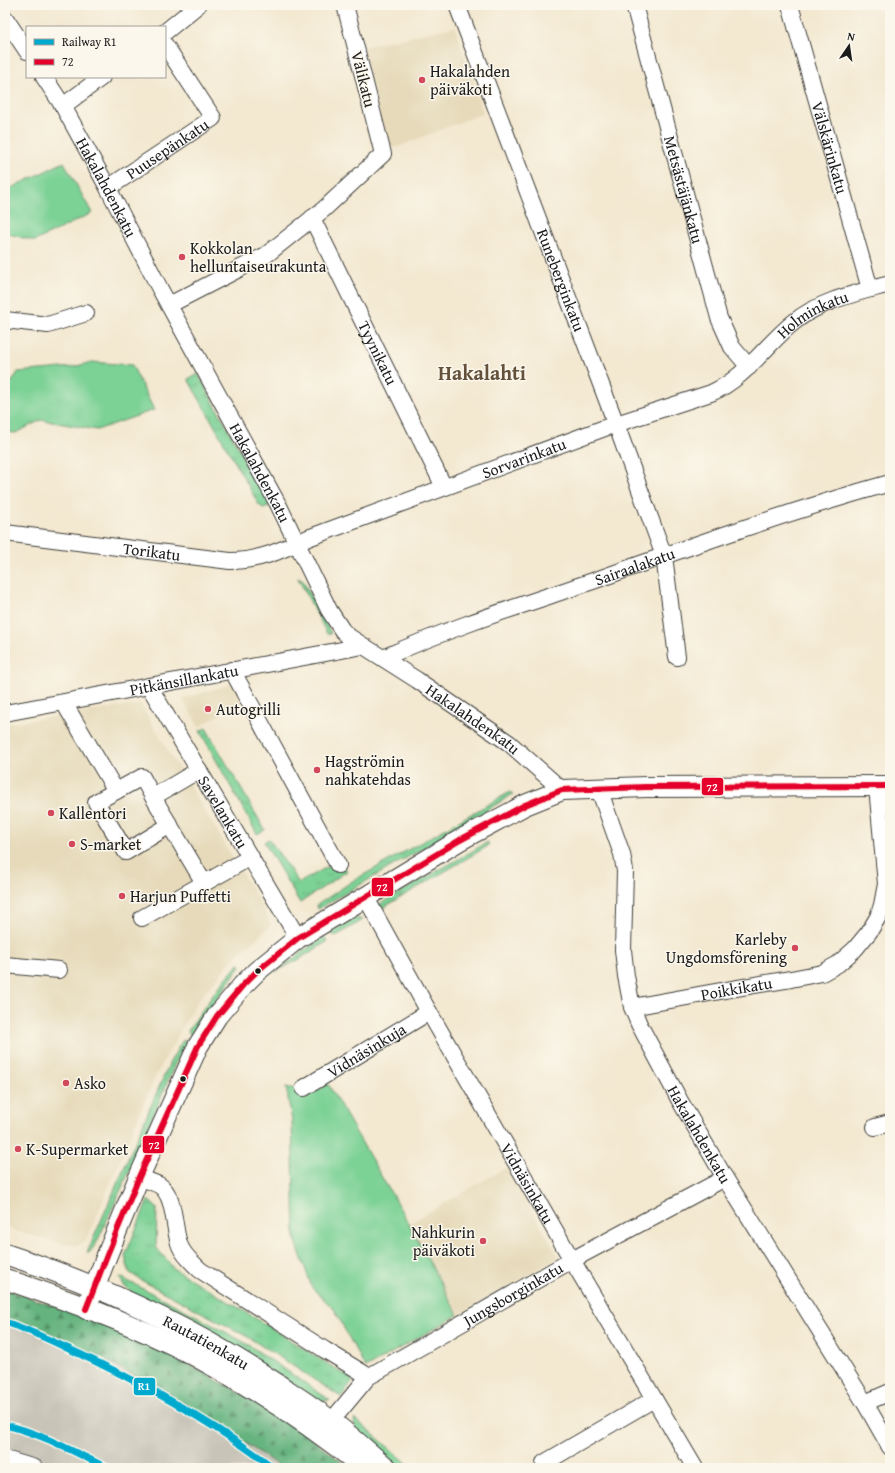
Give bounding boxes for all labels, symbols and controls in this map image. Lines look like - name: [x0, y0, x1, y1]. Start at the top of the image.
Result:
- legend: [26, 26, 166, 78]
- north arrow: [829, 26, 869, 66]
- text: N: [846, 28, 857, 45]
- text: Railway R1: [62, 33, 117, 50]
- street label: Välikatu: [345, 48, 383, 110]
- text: 72: [62, 53, 74, 70]
- place label: Hakalahden päiväkoti: [430, 59, 510, 101]
- marker: Hakalahden päiväkoti: [417, 75, 427, 85]
- street label: Välskärinkatu: [806, 99, 855, 197]
- street label: Puusepänkatu: [121, 112, 214, 185]
- street label: Hakalahdenkatu: [70, 133, 143, 242]
- street label: Metsästäjänkatu: [658, 133, 710, 246]
- street label: Runeberginkatu: [531, 225, 592, 335]
- place label: Kokkolan helluntaiseurakunta: [190, 236, 327, 278]
- marker: Kokkolan helluntaiseurakunta: [177, 252, 187, 262]
- street label: Holminkatu: [771, 284, 851, 344]
- street label: Tyynikatu: [352, 317, 404, 389]
- district label: Hakalahti: [438, 358, 526, 387]
- street label: Hakalahdenkatu: [224, 418, 297, 527]
- street label: Sorvarinkatu: [479, 431, 570, 484]
- street label: Torikatu: [122, 536, 182, 567]
- street label: Sairaalakatu: [591, 541, 678, 591]
- street label: Pitkänsillankatu: [128, 658, 240, 701]
- street label: Hakalahdenkatu: [421, 678, 526, 760]
- place label: Autogrilli: [216, 697, 281, 721]
- marker: Autogrilli: [203, 704, 213, 714]
- place label: Hagströmin nahkatehdas: [325, 749, 411, 791]
- marker: Hagströmin nahkatehdas: [312, 765, 322, 775]
- street label: Savelankatu: [192, 771, 255, 853]
- line badge: 72: [701, 777, 724, 796]
- text: 72: [706, 779, 718, 795]
- place label: Kallentori: [59, 801, 127, 825]
- marker: Kallentori: [46, 808, 56, 818]
- place label: S-market: [80, 832, 142, 856]
- marker: S-market: [67, 839, 77, 849]
- line badge: 72: [371, 877, 394, 897]
- text: 72: [376, 879, 388, 895]
- place label: Harjun Puffetti: [130, 884, 232, 908]
- marker: Harjun Puffetti: [117, 891, 127, 901]
- place label: Karleby Ungdomsförening: [666, 927, 787, 969]
- marker: Karleby Ungdomsförening: [790, 943, 800, 953]
- unlabelled marker: [253, 966, 263, 976]
- street label: Poikkikatu: [699, 970, 774, 1006]
- street label: Vidnäsinkuja: [322, 1017, 411, 1083]
- place label: Asko: [74, 1071, 106, 1095]
- unlabelled marker: [178, 1074, 188, 1084]
- marker: Asko: [61, 1078, 71, 1088]
- street label: Hakalahdenkatu: [662, 1081, 738, 1188]
- line badge: 72: [142, 1135, 165, 1154]
- place label: K-Supermarket: [26, 1137, 129, 1161]
- text: 72: [148, 1137, 160, 1153]
- street label: Vidnäsinkatu: [495, 1138, 561, 1228]
- marker: K-Supermarket: [13, 1144, 23, 1154]
- place label: Nahkurin päiväkoti: [411, 1220, 476, 1262]
- marker: Nahkurin päiväkoti: [478, 1236, 488, 1246]
- street label: Jungsborginkatu: [457, 1256, 568, 1333]
- street label: Rautatienkatu: [159, 1308, 254, 1376]
- line badge: R1: [133, 1377, 156, 1396]
- text: R1: [138, 1378, 151, 1394]

